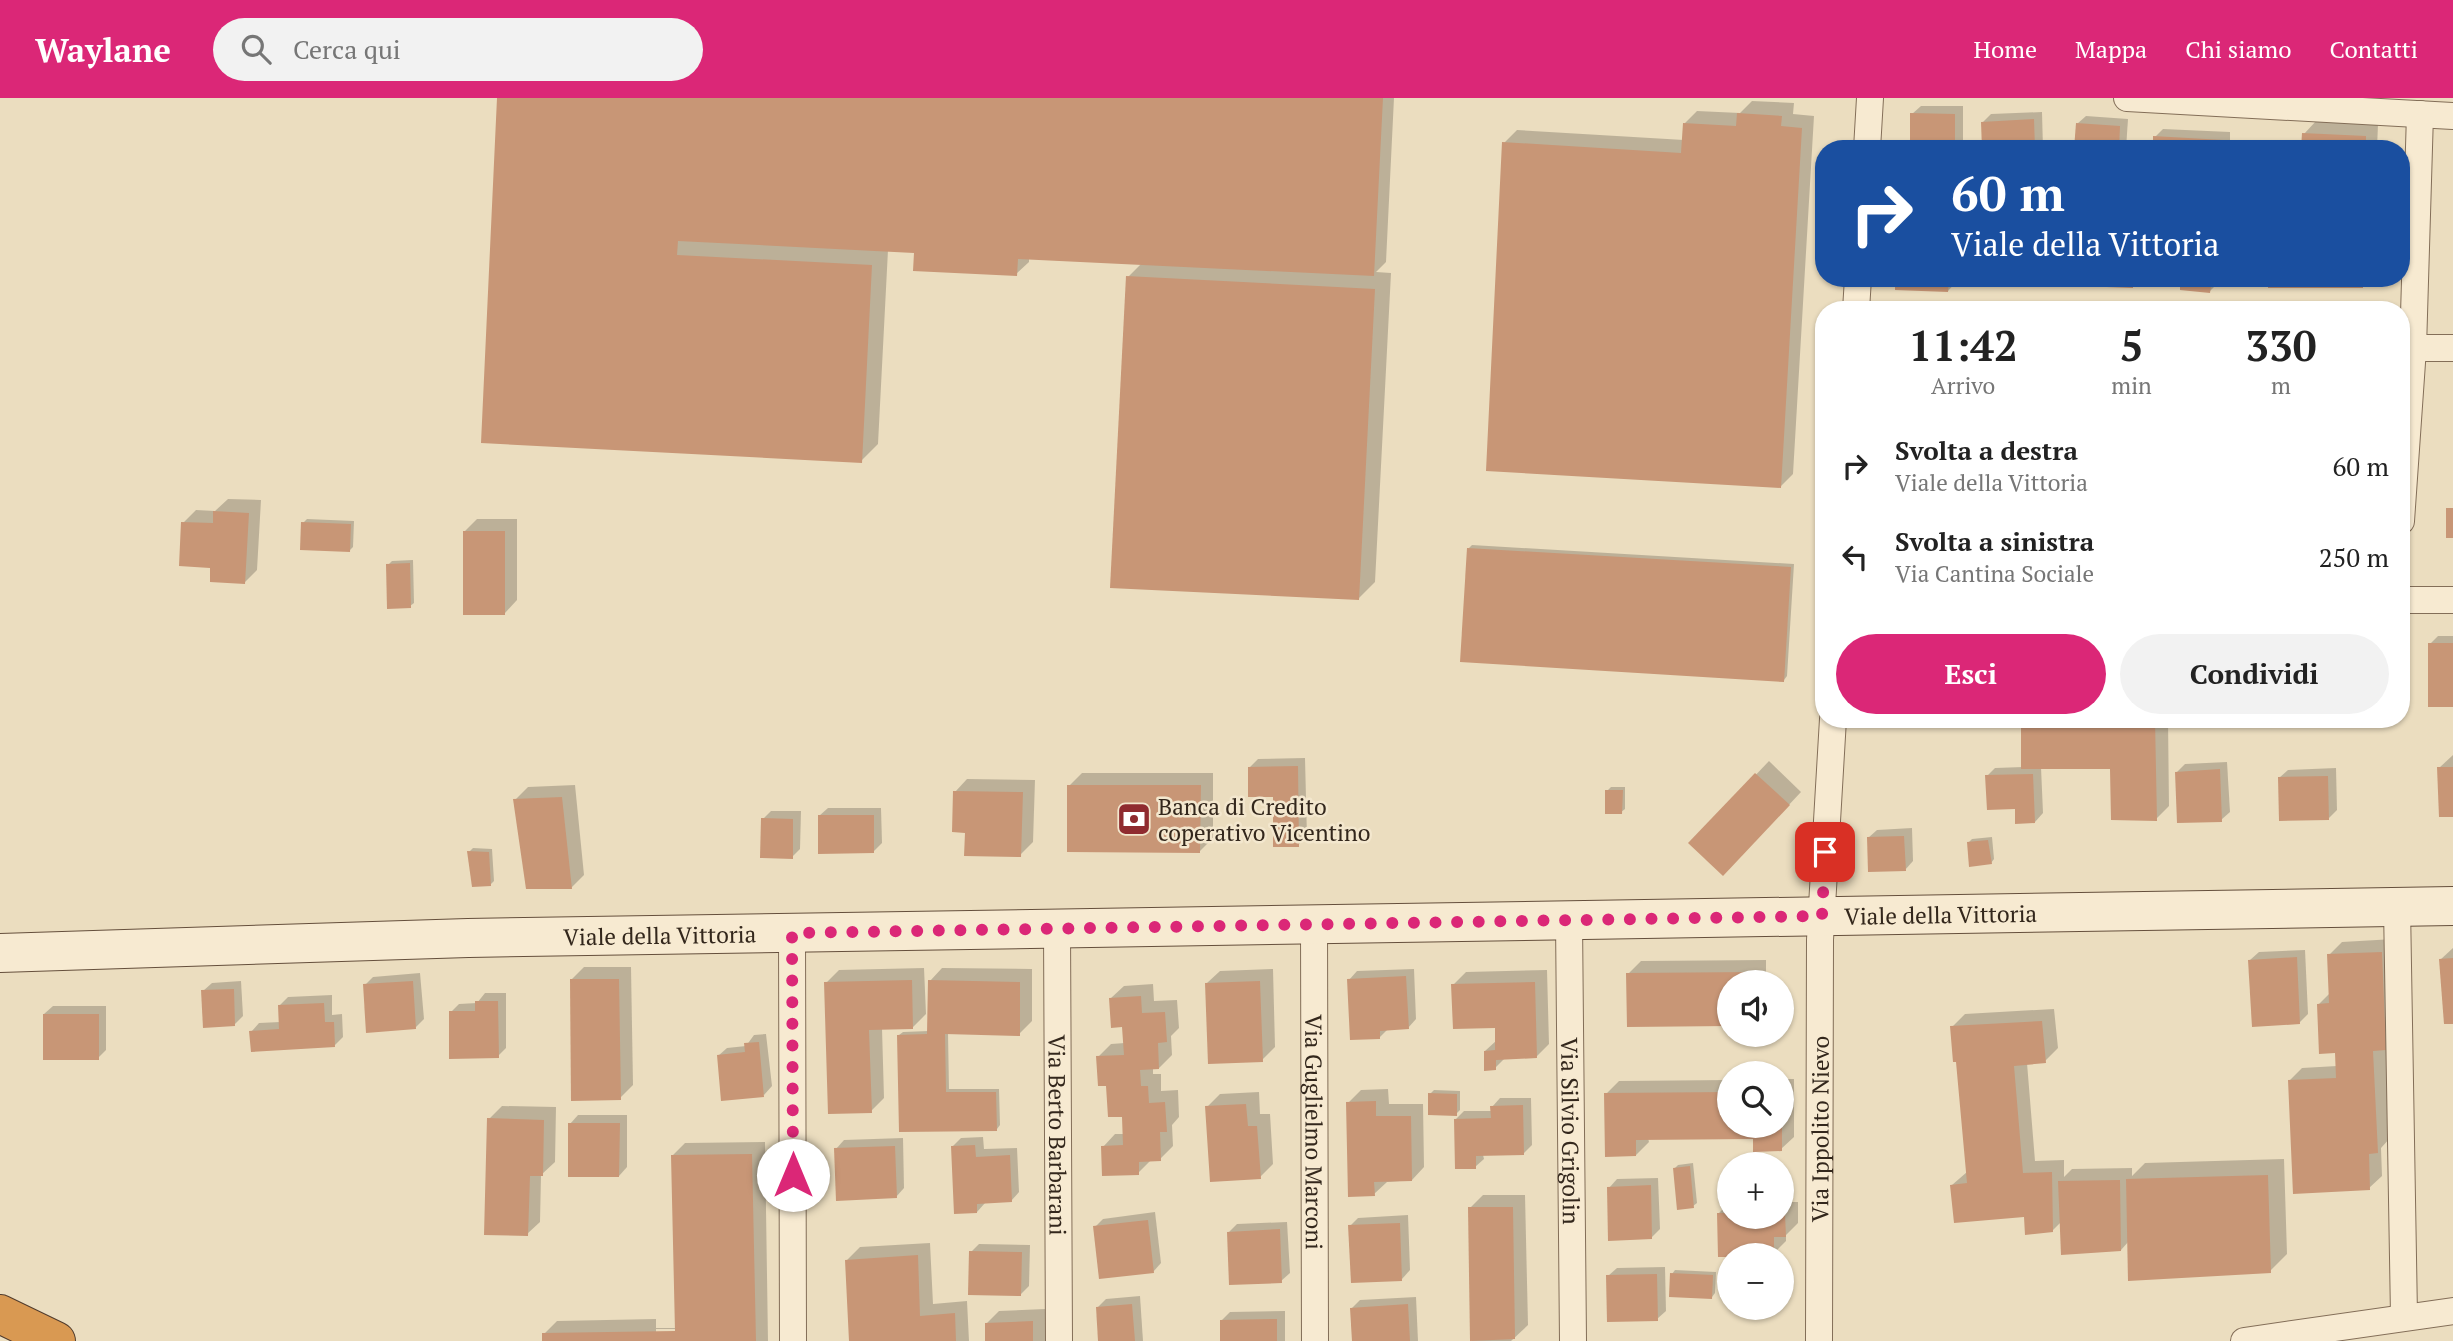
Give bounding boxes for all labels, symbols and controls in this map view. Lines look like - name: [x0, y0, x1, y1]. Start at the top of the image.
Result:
- search box: [213, 18, 703, 81]
- text: Waylane: [35, 28, 171, 71]
- icon: search: [237, 30, 275, 68]
- text: Cerca qui: [293, 32, 401, 66]
- text: Home: [1973, 33, 2037, 65]
- text: Mappa: [2075, 33, 2147, 65]
- text: Chi siamo: [2185, 33, 2292, 65]
- text: Contatti: [2330, 33, 2418, 65]
- text: 60 m: [1951, 160, 2065, 225]
- icon: right: [1836, 168, 1927, 259]
- text: Viale della Vittoria: [1951, 223, 2219, 265]
- text: 11:42: [1909, 317, 2018, 373]
- text: 5: [2120, 317, 2143, 373]
- text: 330: [2245, 317, 2316, 373]
- text: Arrivo: [1931, 370, 1995, 401]
- text: min: [2111, 370, 2152, 401]
- text: m: [2271, 370, 2291, 401]
- text: Svolta a destra: [1895, 433, 2078, 467]
- icon: right: [1836, 447, 1874, 485]
- text: 60 m: [2333, 449, 2389, 483]
- text: Viale della Vittoria: [1895, 467, 2088, 498]
- text: Svolta a sinistra: [1895, 524, 2094, 558]
- icon: left: [1836, 538, 1874, 576]
- text: 250 m: [2319, 540, 2389, 574]
- text: Via Cantina Sociale: [1895, 558, 2094, 589]
- button: Esci: [1836, 634, 2106, 714]
- button: Condividi: [2120, 634, 2389, 714]
- place label: Banca di Credito coperativo Vicentino: [1158, 791, 1370, 848]
- bank icon: Banca di Credito coperativo Vicentino: [1115, 800, 1153, 838]
- pin: [1795, 822, 1855, 882]
- icon: arrive: [1806, 833, 1844, 871]
- street label: Viale della Vittoria: [1844, 897, 2038, 931]
- street label: Viale della Vittoria: [563, 918, 757, 952]
- map controls: [1717, 970, 1794, 1320]
- button: sound: [1717, 970, 1794, 1047]
- street label: Via Guglielmo Marconi: [1299, 1014, 1330, 1250]
- street label: Via Berto Barbarani: [1042, 1034, 1074, 1236]
- street label: Via Ippolito Nievo: [1804, 1036, 1835, 1222]
- street label: Via Silvio Grigolin: [1555, 1037, 1587, 1225]
- button: search: [1717, 1061, 1794, 1138]
- position arrow: [756, 1138, 830, 1212]
- button: +: [1717, 1152, 1794, 1229]
- button: −: [1717, 1243, 1794, 1320]

